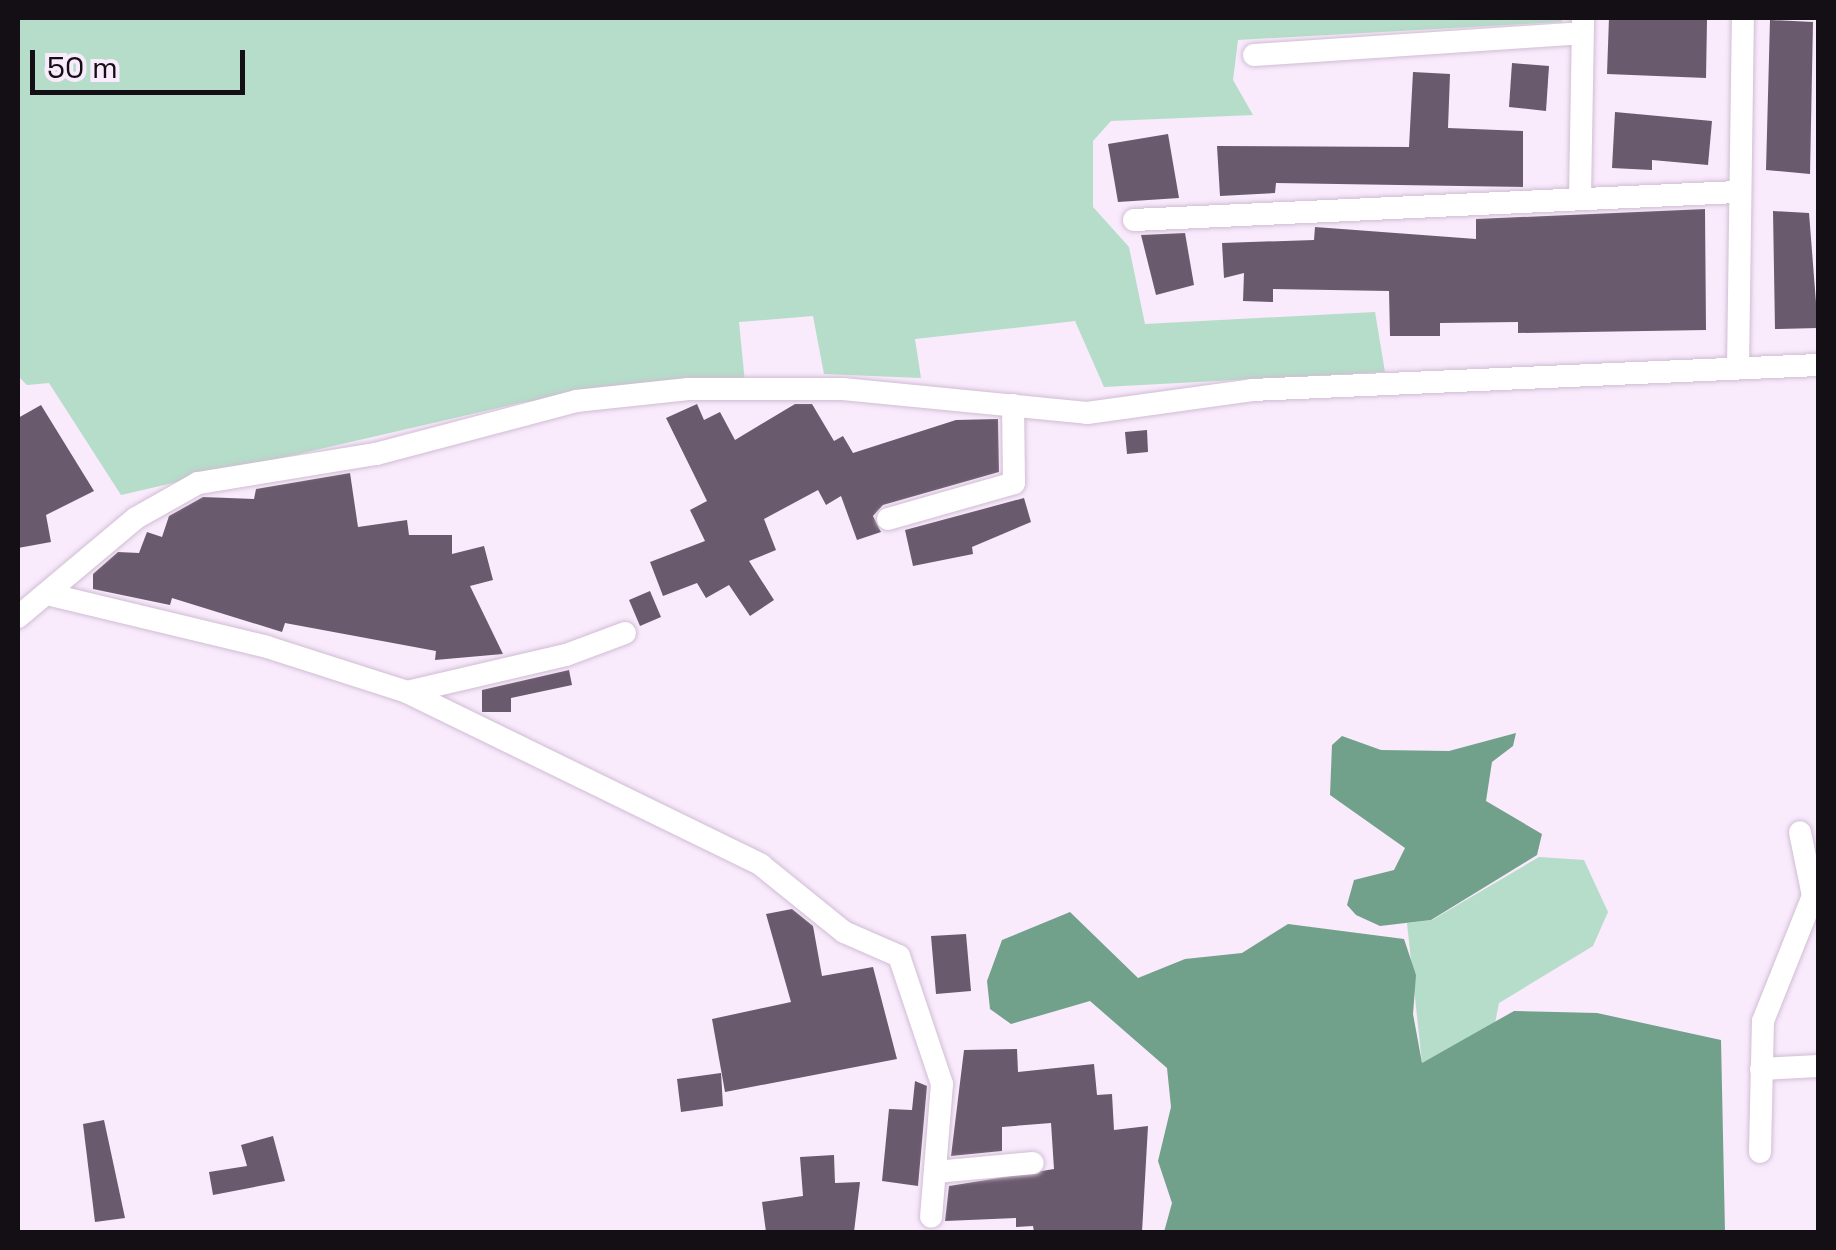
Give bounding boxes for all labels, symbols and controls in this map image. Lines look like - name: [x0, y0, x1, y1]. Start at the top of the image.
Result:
- scale bar: [35, 30, 250, 92]
- text: 50 m: [47, 48, 118, 87]

